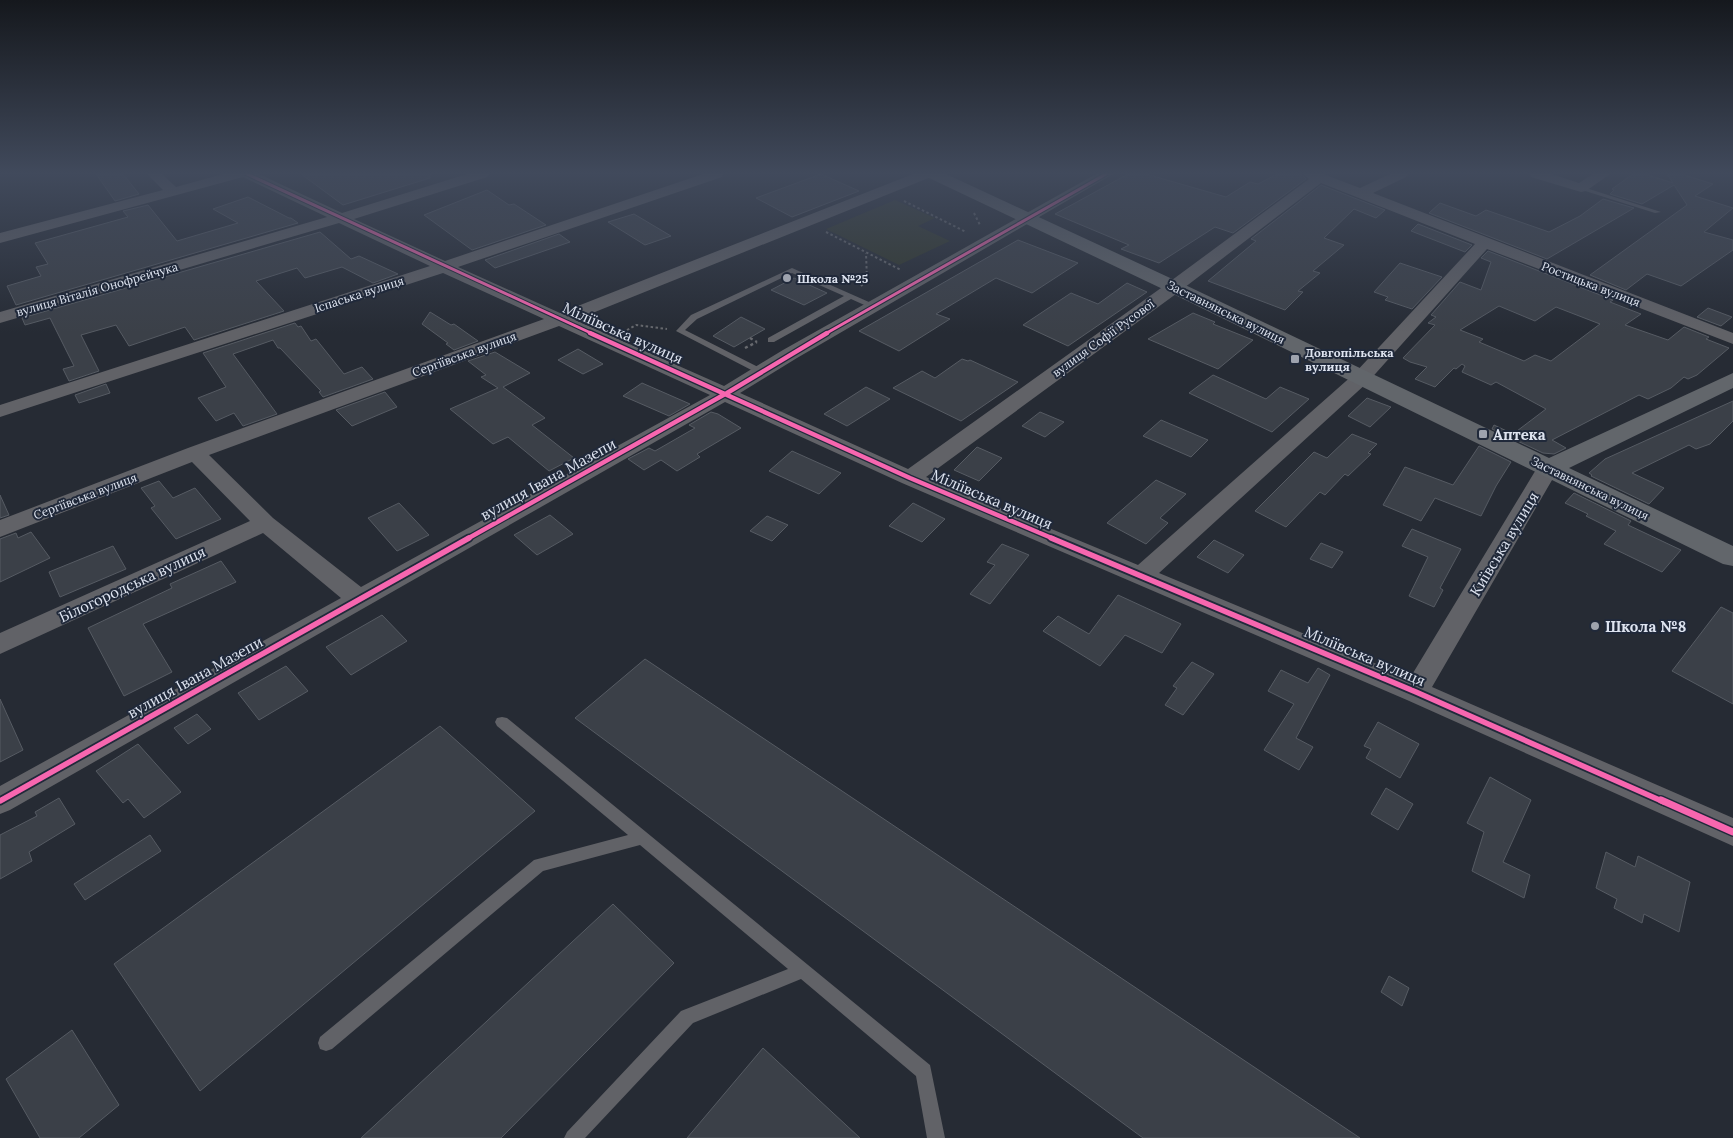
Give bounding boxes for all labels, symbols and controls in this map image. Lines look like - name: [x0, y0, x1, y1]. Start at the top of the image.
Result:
- street label: Ростицька вулиця: [1540, 258, 1642, 310]
- street label: вулиця Віталія Онофрейчука: [14, 259, 180, 319]
- place label: Школа №25: [797, 271, 869, 286]
- street label: Іспаська вулиця: [312, 272, 406, 316]
- marker: Школа №25: [781, 272, 793, 284]
- street label: Заставнянська вулиця: [1165, 277, 1287, 347]
- street label: вулиця Софії Русової: [1049, 296, 1157, 380]
- street label: Міліївська вулиця: [560, 298, 686, 368]
- street label: Сергіївська вулиця: [410, 328, 518, 380]
- place label: Довгопільська вулиця: [1305, 345, 1394, 374]
- marker: Довгопільська вулиця: [1289, 353, 1301, 365]
- place label: Аптека: [1493, 425, 1546, 444]
- marker: Аптека: [1477, 428, 1489, 440]
- street label: вулиця Івана Мазепи: [477, 434, 619, 524]
- street label: Заставнянська вулиця: [1529, 453, 1651, 523]
- street label: Міліївська вулиця: [929, 465, 1055, 533]
- street label: Сергіївська вулиця: [31, 469, 139, 523]
- street label: Київська вулиця: [1465, 488, 1543, 600]
- street label: Білогородська вулиця: [56, 542, 208, 626]
- place label: Школа №8: [1605, 617, 1686, 636]
- marker: Школа №8: [1589, 620, 1601, 632]
- street label: Міліївська вулиця: [1302, 622, 1428, 690]
- street label: вулиця Івана Мазепи: [124, 632, 266, 722]

